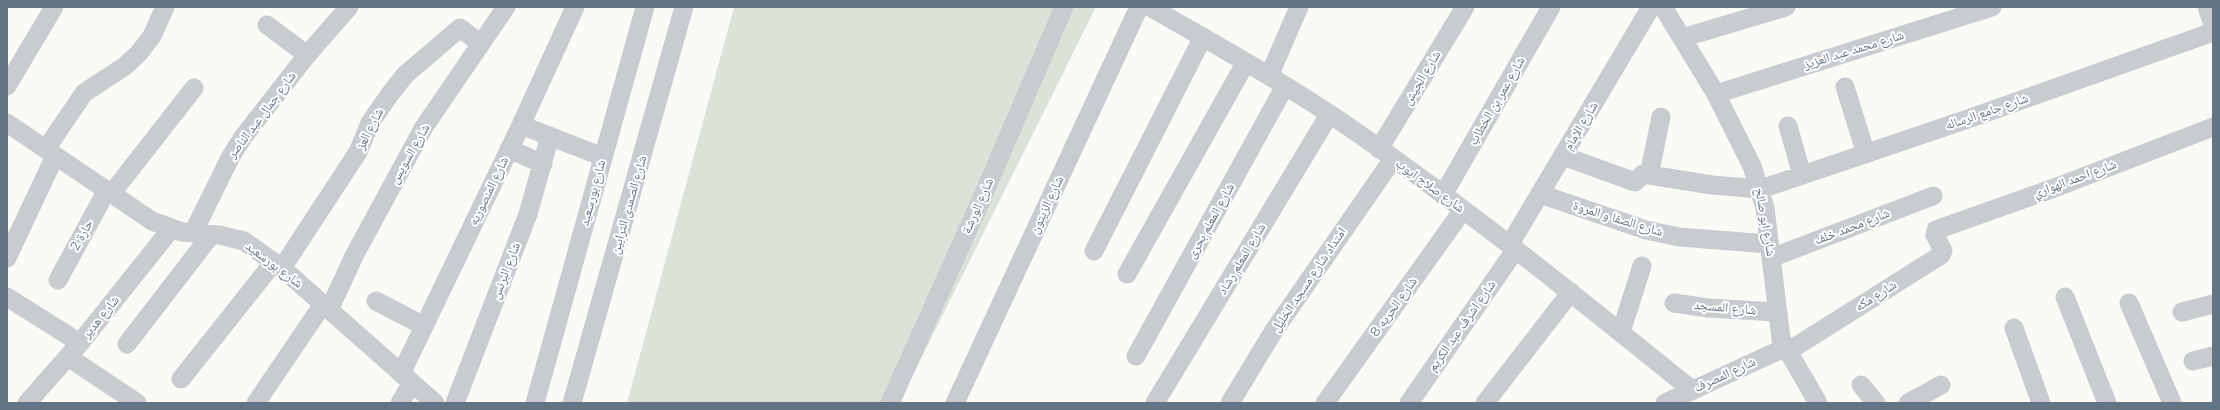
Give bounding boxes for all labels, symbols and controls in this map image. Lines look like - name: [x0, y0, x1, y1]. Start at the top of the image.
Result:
- street label: شارع محمد عبد العزيز: [1802, 27, 1906, 73]
- street label: شارع الجيش: [1400, 48, 1444, 108]
- street label: شارع عمر بن الخطاب: [1465, 54, 1529, 148]
- street label: شارع جمال عبد الناصر: [224, 69, 300, 161]
- street label: شارع جامع الرساله: [1943, 90, 2031, 134]
- street label: شارع الإمام: [1561, 99, 1601, 153]
- street label: شارع العز: [353, 106, 387, 152]
- street label: شارع السويس: [387, 121, 433, 187]
- street label: شارع المنصوريه: [466, 154, 512, 228]
- street label: شارع الصمدى الترابين: [607, 154, 651, 256]
- street label: شارع صلاح ايوب: [1392, 156, 1468, 216]
- street label: شارع احمد الهواري: [2031, 157, 2119, 201]
- street label: شارع بورسعيد: [577, 158, 609, 228]
- street label: شارع الزيتون: [1027, 174, 1067, 236]
- street label: شارع الورشة: [959, 176, 997, 236]
- street label: شارع المعلم بحرى: [1184, 181, 1238, 261]
- street label: شارع ابو صالح: [1751, 187, 1779, 257]
- street label: شارع الصفا و المروة: [1571, 198, 1665, 240]
- street label: شارع محمد خلف: [1812, 205, 1892, 249]
- street label: حارة 2: [67, 217, 97, 253]
- street label: شارع المعلم رشاد: [1215, 221, 1269, 297]
- street label: امتداد شارع مسجد الخليل: [1268, 225, 1350, 335]
- street label: شارع بورسعيد: [242, 238, 306, 292]
- street label: شارع البرنس: [488, 240, 524, 302]
- street label: شارع الحريه 8: [1367, 274, 1421, 340]
- street label: شارع اشرف عبد الكريم: [1425, 277, 1499, 375]
- street label: شارع مكه: [1852, 277, 1900, 315]
- street label: شارع هدير: [79, 292, 123, 342]
- street label: شارع المسجد: [1693, 297, 1757, 319]
- street label: شارع المصرف: [1692, 354, 1758, 396]

